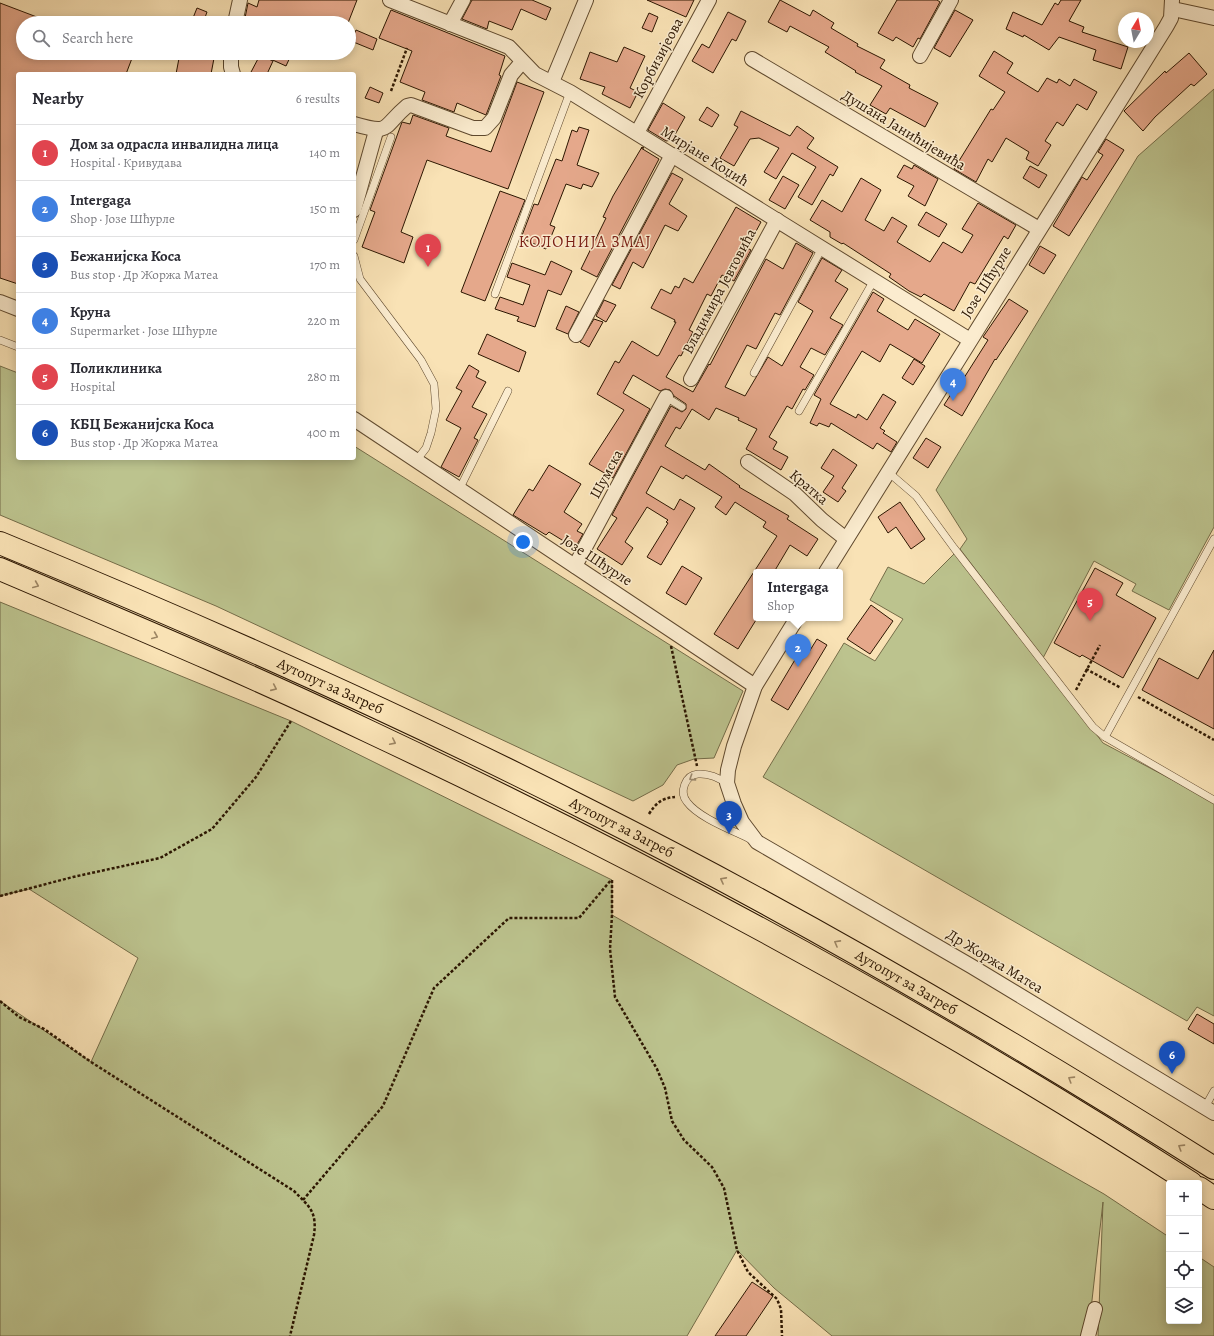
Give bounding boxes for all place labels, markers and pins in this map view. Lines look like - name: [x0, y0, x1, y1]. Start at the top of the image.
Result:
- pin: 1: [415, 234, 441, 267]
- pin: 4: [940, 368, 966, 401]
- pin: 5: [1077, 588, 1103, 621]
- pin: 2: [785, 634, 811, 667]
- pin: 3: [716, 801, 742, 834]
- pin: 6: [1159, 1041, 1185, 1074]

